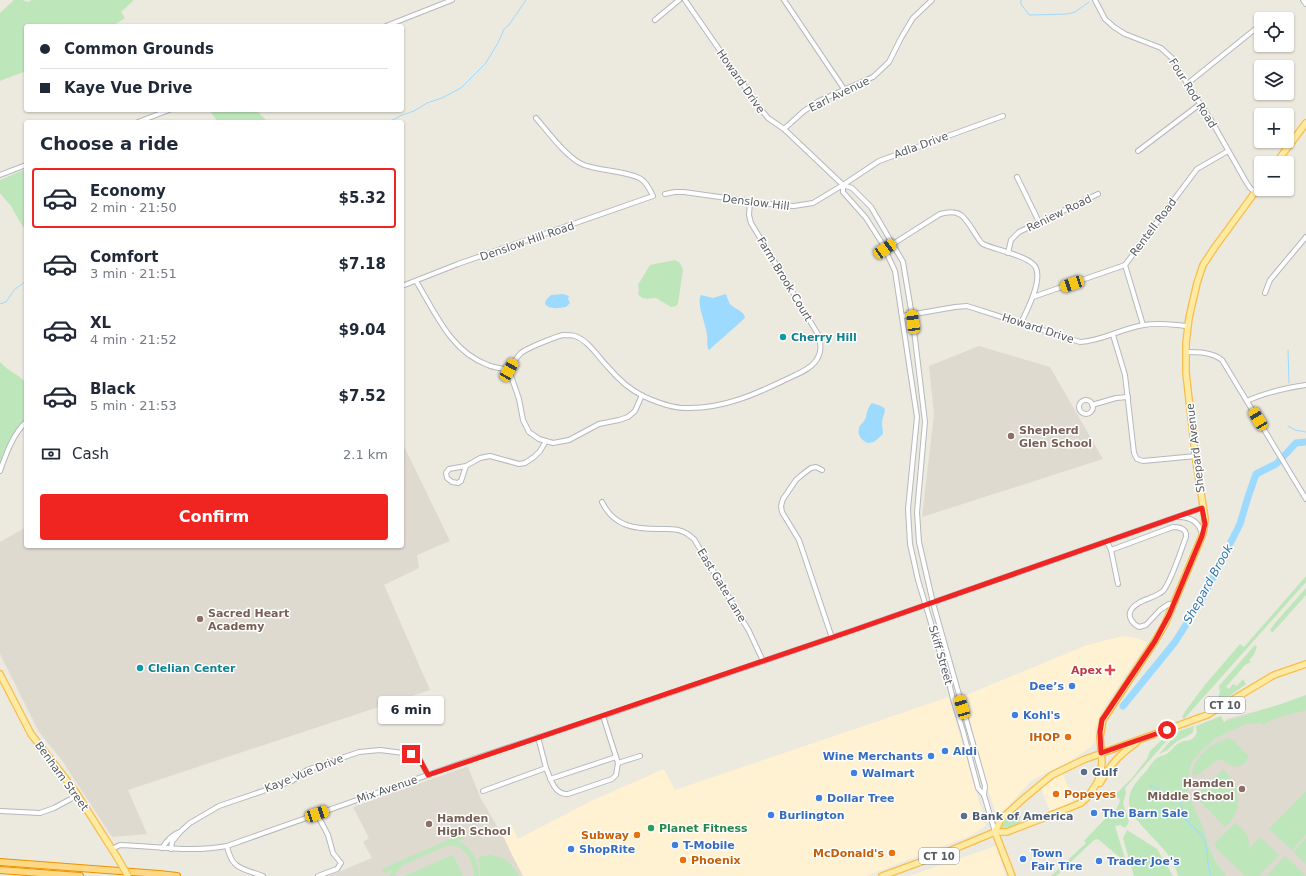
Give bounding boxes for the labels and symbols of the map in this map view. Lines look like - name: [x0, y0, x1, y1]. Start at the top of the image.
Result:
- street label: Howard Drive: [714, 47, 768, 116]
- street label: Four Rod Road: [1166, 56, 1219, 130]
- street label: Earl Avenue: [807, 74, 872, 115]
- street label: Adla Drive: [892, 130, 950, 161]
- street label: Denslow Hill: [722, 192, 790, 213]
- street label: Reniew Road: [1025, 192, 1094, 235]
- street label: Rentell Road: [1127, 196, 1179, 259]
- street label: Denslow Hill Road: [478, 219, 576, 264]
- street label: Farm Brook Court: [754, 235, 815, 324]
- car: [872, 237, 898, 261]
- car: [1059, 274, 1085, 294]
- car: [905, 309, 921, 335]
- street label: Howard Drive: [1000, 311, 1076, 346]
- place label: Cherry Hill: [791, 331, 857, 344]
- marker: Cherry Hill: [778, 332, 788, 342]
- car: [498, 357, 520, 383]
- street label: Shepard Avenue: [1184, 402, 1207, 493]
- car: [1247, 406, 1269, 432]
- place label: Shepherd Glen School: [1019, 424, 1092, 450]
- marker: Shepherd Glen School: [1006, 431, 1016, 441]
- water label: Shepard Brook: [1180, 541, 1236, 626]
- street label: East Gate Lane: [694, 546, 749, 625]
- place label: Sacred Heart Academy: [208, 607, 289, 633]
- marker: Sacred Heart Academy: [195, 614, 205, 624]
- street label: Skiff Street: [926, 624, 955, 687]
- place label: Clelian Center: [148, 662, 236, 675]
- marker: Clelian Center: [135, 663, 145, 673]
- place label: Apex: [1071, 664, 1102, 677]
- marker: Apex: [1105, 665, 1115, 675]
- place label: Dee’s: [1029, 680, 1064, 693]
- marker: Dee’s: [1067, 681, 1077, 691]
- car: [953, 694, 971, 720]
- callout: 6 min: [378, 696, 444, 724]
- road number: CT 10: [1205, 697, 1245, 713]
- place label: Kohl's: [1023, 709, 1061, 722]
- marker: Kohl's: [1010, 710, 1020, 720]
- route start: [1158, 721, 1176, 739]
- place label: IHOP: [1029, 731, 1060, 744]
- marker: IHOP: [1063, 732, 1073, 742]
- street label: Benham Street: [32, 739, 92, 814]
- route end: [402, 745, 420, 763]
- place label: Aldi: [953, 745, 977, 758]
- marker: Aldi: [940, 746, 950, 756]
- place label: Wine Merchants: [823, 750, 923, 763]
- marker: Wine Merchants: [926, 751, 936, 761]
- street label: Kaye Vue Drive: [263, 752, 346, 795]
- place label: Gulf: [1092, 766, 1118, 779]
- place label: Walmart: [862, 767, 915, 780]
- marker: Gulf: [1079, 767, 1089, 777]
- marker: Walmart: [849, 768, 859, 778]
- street label: Mix Avenue: [355, 773, 419, 806]
- place label: Hamden Middle School: [1147, 777, 1234, 803]
- marker: Hamden Middle School: [1237, 784, 1247, 794]
- place label: Popeyes: [1064, 788, 1117, 801]
- marker: Popeyes: [1051, 789, 1061, 799]
- place label: Dollar Tree: [827, 792, 895, 805]
- marker: Dollar Tree: [814, 793, 824, 803]
- car: [304, 804, 330, 824]
- place label: The Barn Sale: [1102, 807, 1188, 820]
- marker: The Barn Sale: [1089, 808, 1099, 818]
- place label: Burlington: [779, 809, 845, 822]
- marker: Burlington: [766, 810, 776, 820]
- place label: Bank of America: [972, 810, 1074, 823]
- marker: Bank of America: [959, 811, 969, 821]
- place label: Hamden High School: [437, 812, 511, 838]
- marker: Hamden High School: [424, 819, 434, 829]
- place label: Planet Fitness: [659, 822, 748, 835]
- marker: Planet Fitness: [646, 823, 656, 833]
- place label: Subway: [581, 829, 629, 842]
- marker: Subway: [632, 830, 642, 840]
- place label: T-Mobile: [683, 839, 735, 852]
- marker: T-Mobile: [670, 840, 680, 850]
- place label: ShopRite: [579, 843, 635, 856]
- marker: ShopRite: [566, 844, 576, 854]
- place label: McDonald's: [813, 847, 884, 860]
- place label: Town Fair Tire: [1031, 847, 1082, 873]
- marker: McDonald's: [887, 848, 897, 858]
- road number: CT 10: [919, 848, 959, 864]
- place label: Phoenix: [691, 854, 741, 867]
- marker: Town Fair Tire: [1018, 854, 1028, 864]
- marker: Phoenix: [678, 855, 688, 865]
- place label: Trader Joe's: [1107, 855, 1180, 868]
- marker: Trader Joe's: [1094, 856, 1104, 866]

